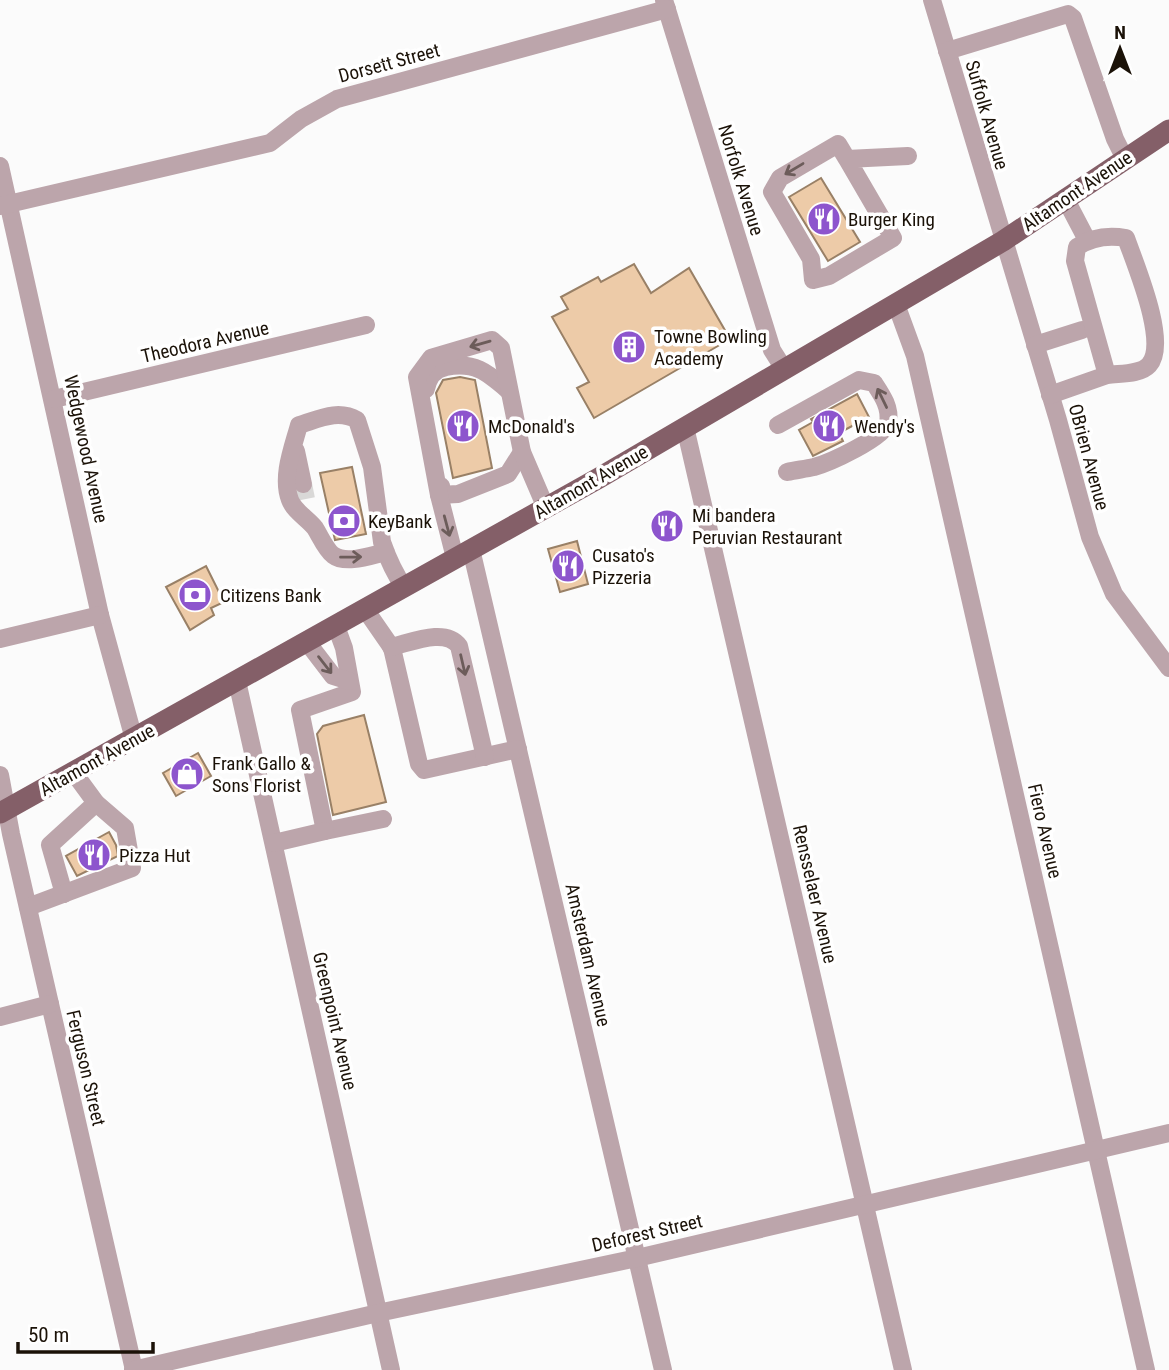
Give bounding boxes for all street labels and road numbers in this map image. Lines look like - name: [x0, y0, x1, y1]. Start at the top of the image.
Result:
- street label: Dorsett Street: [336, 38, 442, 88]
- street label: Suffolk Avenue: [960, 58, 1014, 172]
- street label: Norfolk Avenue: [713, 122, 769, 238]
- street label: Altamont Avenue: [1018, 146, 1136, 236]
- street label: Theodora Avenue: [139, 316, 271, 368]
- street label: Wedgewood Avenue: [59, 373, 113, 525]
- street label: OBrien Avenue: [1064, 401, 1114, 513]
- street label: Altamont Avenue: [530, 440, 652, 524]
- street label: Altamont Avenue: [36, 719, 159, 801]
- street label: Fiero Avenue: [1023, 781, 1067, 881]
- street label: Rensselaer Avenue: [788, 822, 842, 966]
- street label: Amsterdam Avenue: [560, 881, 616, 1029]
- street label: Greenpoint Avenue: [308, 950, 362, 1092]
- street label: Ferguson Street: [61, 1008, 111, 1128]
- street label: Deforest Street: [589, 1209, 705, 1257]

